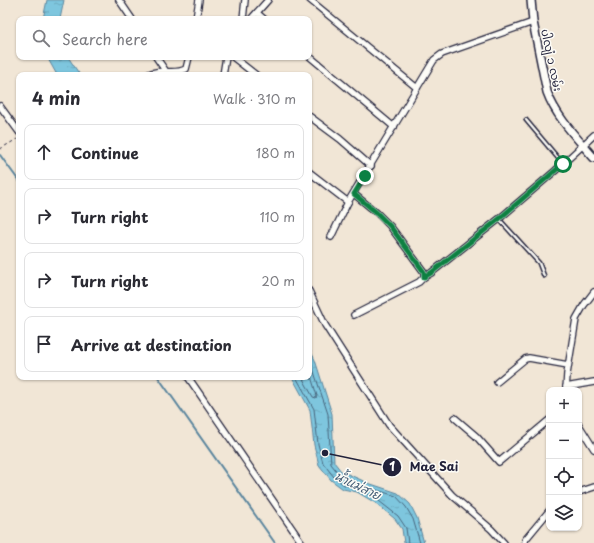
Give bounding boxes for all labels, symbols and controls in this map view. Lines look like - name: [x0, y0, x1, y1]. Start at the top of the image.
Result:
- search box: [16, 16, 312, 60]
- icon: search: [30, 27, 52, 49]
- text: Search here: [62, 27, 148, 50]
- street label: ပါလျံ ၁ လမ်း: [536, 27, 567, 93]
- text: 4 min: [32, 85, 80, 111]
- text: Walk · 310 m: [213, 89, 296, 108]
- icon: ahead: [33, 141, 55, 163]
- text: Continue: [71, 141, 139, 164]
- text: 180 m: [256, 143, 295, 162]
- route start: [554, 155, 572, 173]
- route end: [356, 167, 374, 185]
- icon: right: [33, 205, 55, 227]
- text: Turn right: [71, 205, 148, 228]
- text: 110 m: [260, 207, 295, 226]
- icon: right: [33, 269, 55, 291]
- text: Turn right: [71, 269, 148, 292]
- text: 20 m: [261, 271, 295, 290]
- icon: arrive: [33, 333, 55, 355]
- text: Arrive at destination: [71, 333, 232, 356]
- map controls: [546, 387, 582, 531]
- button: +: [546, 387, 582, 423]
- button: −: [546, 423, 582, 459]
- callout: Mae Sai: [382, 455, 466, 479]
- text: 1: [389, 457, 395, 475]
- text: Mae Sai: [410, 457, 459, 475]
- button: locate: [546, 459, 582, 495]
- water label: น้ำแม่สาย: [332, 465, 386, 504]
- button: layers: [546, 495, 582, 531]

